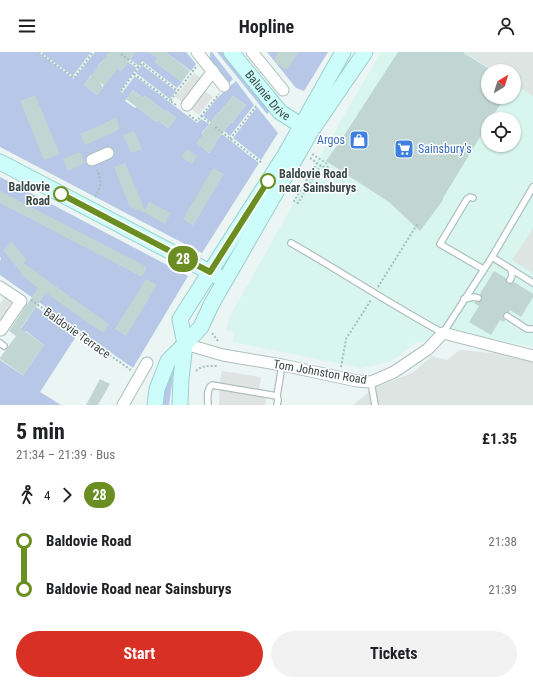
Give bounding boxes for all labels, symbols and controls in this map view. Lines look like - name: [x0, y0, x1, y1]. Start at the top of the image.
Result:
- icon: menu: [16, 15, 38, 37]
- icon: person: [495, 15, 517, 37]
- text: Hopline: [239, 16, 294, 37]
- north arrow: [481, 64, 521, 104]
- map controls: [481, 64, 521, 152]
- street label: Balunie Drive: [242, 68, 293, 124]
- button: locate: [481, 112, 521, 152]
- shop icon: Argos: [348, 129, 370, 151]
- place label: Argos: [317, 133, 345, 147]
- supermarket icon: Sainsbury's: [393, 138, 415, 160]
- place label: Sainsbury's: [418, 142, 472, 156]
- place label: Baldovie Road near Sainsburys: [279, 167, 357, 195]
- marker: Baldovie Road near Sainsburys: [260, 173, 276, 189]
- place label: Baldovie Road: [9, 180, 50, 208]
- marker: Baldovie Road: [53, 186, 69, 202]
- line badge: 28: [165, 246, 201, 272]
- text: 28: [176, 251, 190, 267]
- street label: Baldovie Terrace: [41, 305, 113, 361]
- street label: Tom Johnston Road: [272, 357, 368, 387]
- text: 5 min: [16, 419, 65, 444]
- text: £1.35: [482, 430, 517, 448]
- text: 21:34 – 21:39 · Bus: [16, 447, 115, 462]
- icon: walk: [16, 484, 38, 506]
- icon: forward: [56, 484, 78, 506]
- text: 28: [92, 487, 107, 503]
- text: 4: [44, 488, 50, 503]
- text: Baldovie Road: [46, 532, 131, 550]
- text: 21:38: [488, 534, 517, 549]
- text: Baldovie Road near Sainsburys: [46, 580, 232, 598]
- text: 21:39: [488, 582, 517, 597]
- button: Start: [16, 631, 263, 677]
- button: Tickets: [271, 631, 517, 677]

